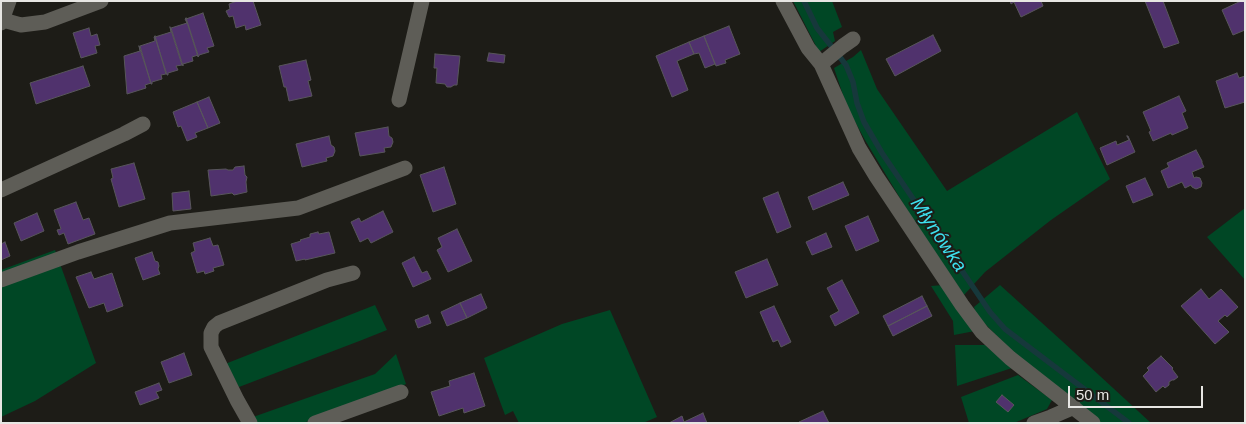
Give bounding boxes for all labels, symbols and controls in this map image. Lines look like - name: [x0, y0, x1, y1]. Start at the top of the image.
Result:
- water label: Młynówka: [905, 194, 971, 276]
- scale bar: [1071, 376, 1206, 408]
- text: 50 m: [1076, 386, 1109, 403]

